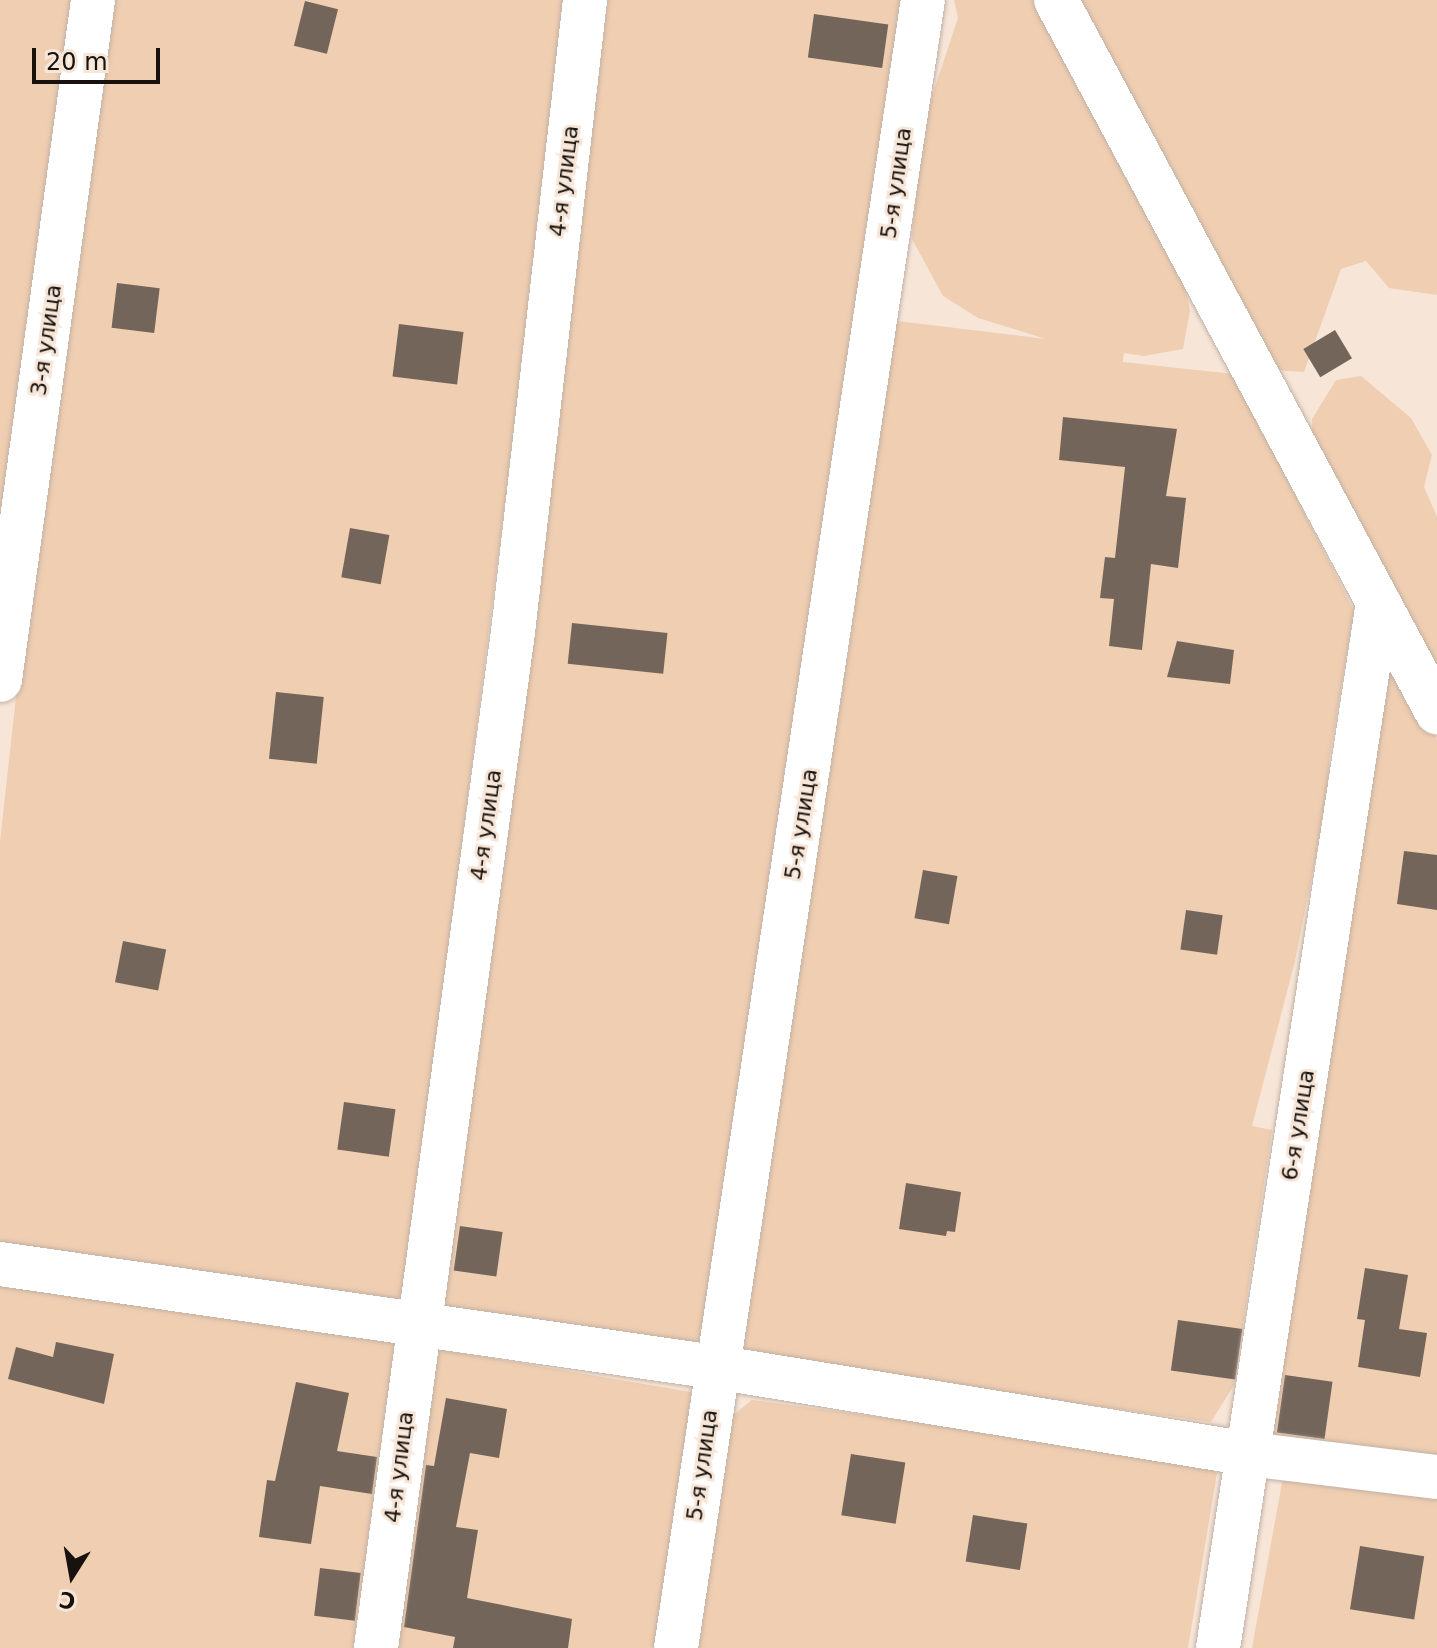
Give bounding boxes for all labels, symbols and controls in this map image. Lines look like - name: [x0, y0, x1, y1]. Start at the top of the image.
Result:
- scale bar: [36, 32, 164, 82]
- text: 20 m: [46, 48, 108, 76]
- street label: 4-я улица: [544, 124, 584, 238]
- street label: 5-я улица: [875, 126, 917, 240]
- street label: 3-я улица: [25, 283, 67, 397]
- street label: 5-я улица: [779, 767, 823, 881]
- street label: 4-я улица: [465, 768, 507, 882]
- street label: 6-я улица: [1276, 1068, 1320, 1182]
- street label: 5-я улица: [681, 1408, 723, 1522]
- street label: 4-я улица: [379, 1410, 419, 1524]
- north arrow: [32, 1536, 112, 1616]
- text: С: [57, 1586, 78, 1614]

